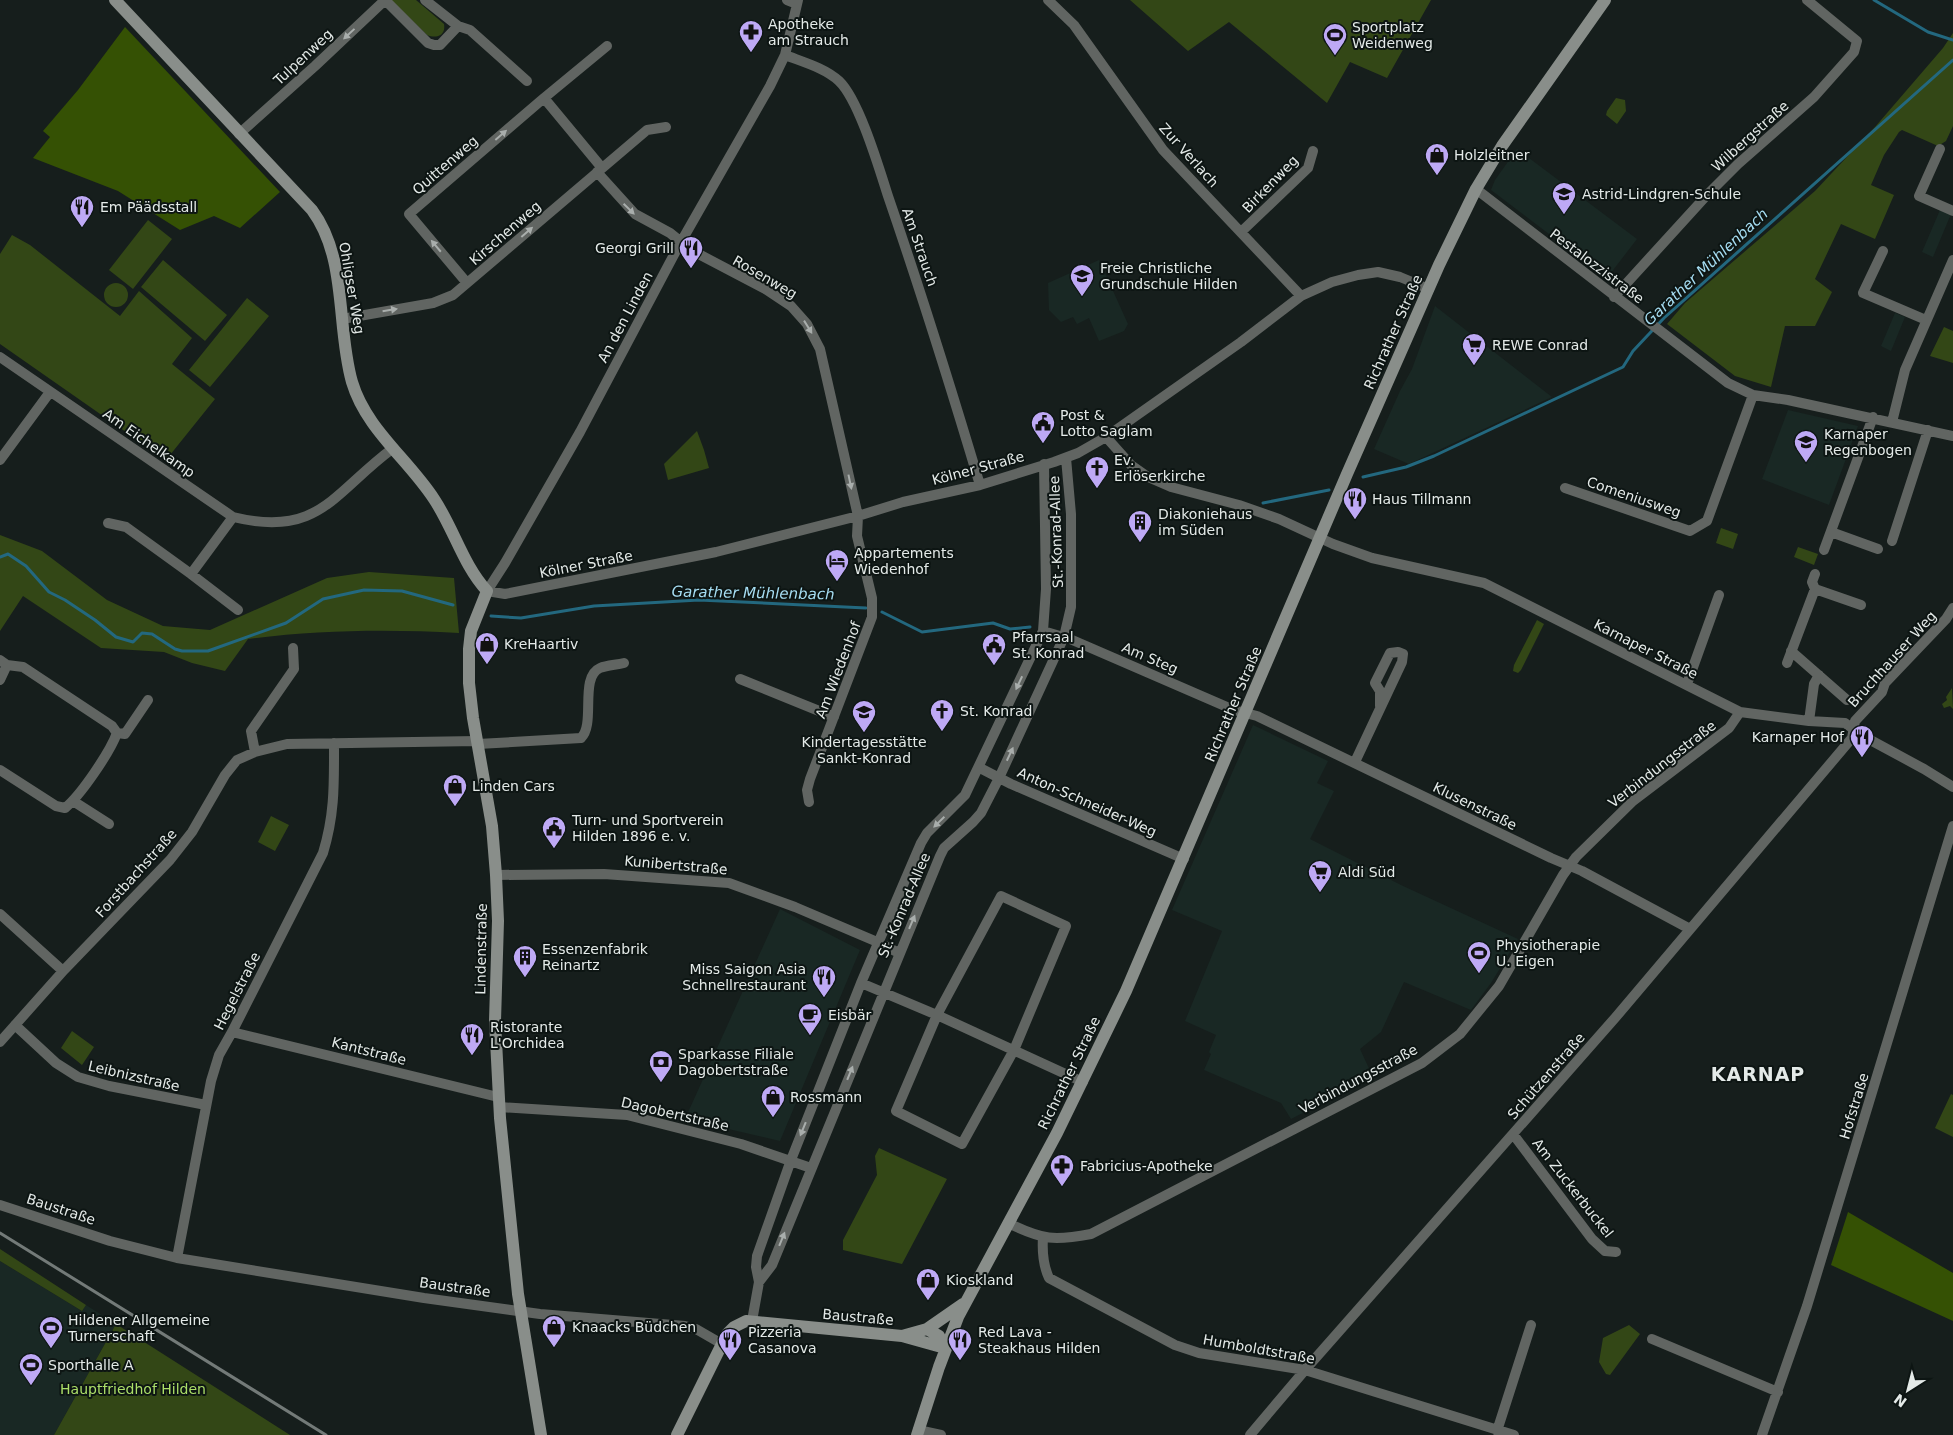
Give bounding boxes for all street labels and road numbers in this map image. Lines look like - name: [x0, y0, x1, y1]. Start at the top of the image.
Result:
- street label: Tulpenweg: [270, 26, 336, 89]
- street label: Wilbergstraße: [1708, 97, 1792, 175]
- street label: Zur Verlach: [1156, 120, 1222, 190]
- street label: Quittenweg: [409, 132, 481, 198]
- street label: Birkenweg: [1239, 152, 1301, 216]
- street label: Kirschenweg: [466, 198, 544, 268]
- street label: Am Strauch: [899, 206, 941, 288]
- street label: Pestalozzistraße: [1547, 225, 1647, 307]
- street label: Ohligser Weg: [336, 241, 368, 335]
- street label: Rosenweg: [730, 252, 800, 302]
- street label: An den Linden: [594, 269, 656, 365]
- street label: Richrather Straße: [1361, 272, 1425, 392]
- street label: Am Eichelkamp: [100, 405, 198, 481]
- street label: Kölner Straße: [930, 448, 1026, 488]
- street label: Comeniusweg: [1585, 473, 1683, 521]
- street label: St.-Konrad-Allee: [1046, 476, 1066, 588]
- street label: Kölner Straße: [538, 547, 634, 581]
- street label: Bruchhauser Weg: [1845, 608, 1939, 710]
- street label: Karnaper Straße: [1591, 616, 1701, 682]
- street label: Am Wiedenhof: [812, 618, 864, 721]
- street label: Am Steg: [1119, 639, 1181, 677]
- street label: Richrather Straße: [1201, 644, 1265, 764]
- street label: Verbindungsstraße: [1605, 717, 1719, 811]
- street label: Anton-Schneider-Weg: [1015, 764, 1159, 840]
- street label: Klusenstraße: [1430, 779, 1520, 833]
- street label: Forstbachstraße: [92, 826, 180, 920]
- street label: St.-Konrad-Allee: [875, 850, 933, 960]
- street label: Kunibertstraße: [624, 853, 728, 877]
- street label: Lindenstraße: [472, 903, 490, 995]
- street label: Hegelstraße: [211, 949, 263, 1033]
- street label: Richrather Straße: [1035, 1014, 1103, 1132]
- street label: Schützenstraße: [1504, 1030, 1588, 1122]
- street label: Kantstraße: [330, 1034, 408, 1068]
- street label: Verbindungsstraße: [1296, 1041, 1420, 1117]
- street label: Leibnizstraße: [87, 1058, 181, 1094]
- street label: Hofstraße: [1836, 1071, 1872, 1141]
- street label: Dagobertstraße: [620, 1094, 730, 1134]
- street label: Am Zuckerbuckel: [1529, 1135, 1617, 1241]
- street label: Baustraße: [24, 1190, 98, 1228]
- street label: Baustraße: [418, 1274, 492, 1300]
- street label: Baustraße: [822, 1306, 894, 1328]
- street label: Humboldtstraße: [1202, 1331, 1316, 1367]

